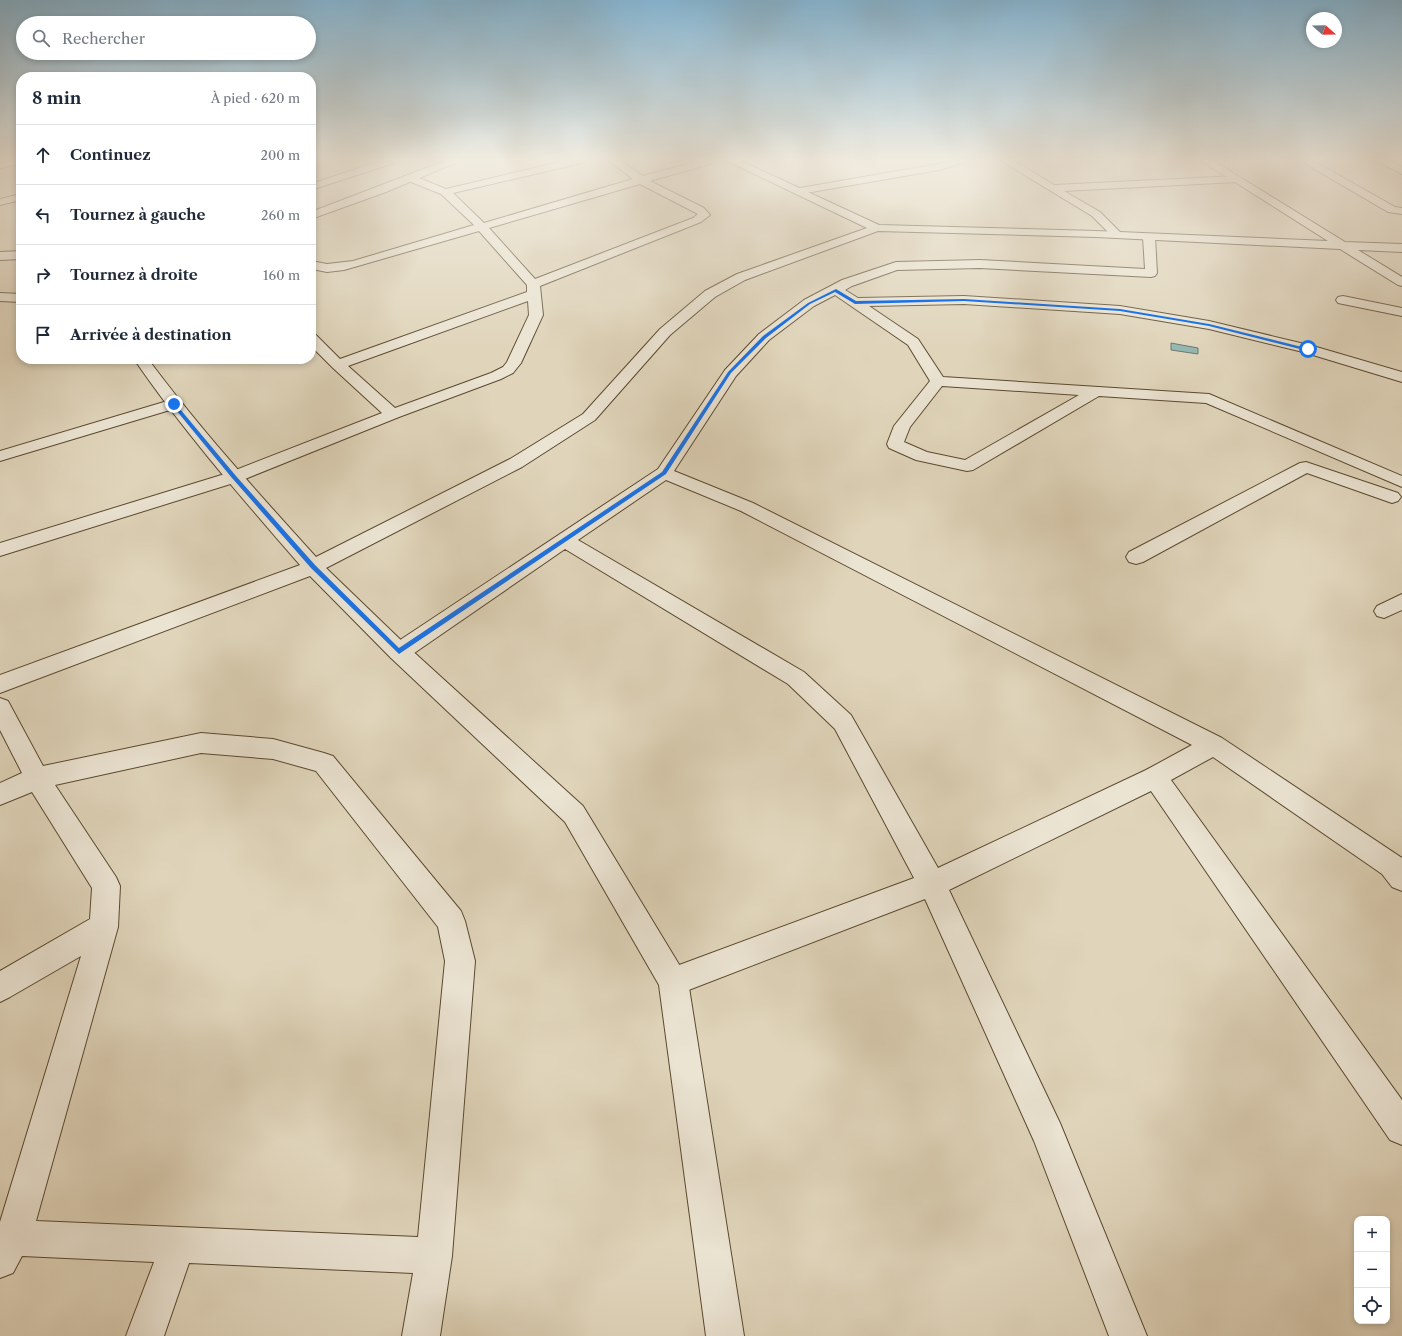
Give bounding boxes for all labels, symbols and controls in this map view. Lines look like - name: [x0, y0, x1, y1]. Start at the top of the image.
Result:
- north arrow: [1306, 12, 1342, 48]
- search box: [16, 16, 316, 60]
- icon: search: [30, 27, 52, 49]
- text: Rechercher: [62, 29, 145, 48]
- text: 8 min: [32, 88, 81, 108]
- text: À pied · 620 m: [211, 90, 300, 106]
- icon: ahead: [32, 144, 54, 166]
- text: Continuez: [70, 145, 151, 164]
- text: 200 m: [260, 147, 300, 163]
- icon: left: [32, 204, 54, 226]
- text: Tournez à gauche: [70, 205, 206, 224]
- text: 260 m: [261, 207, 300, 223]
- icon: right: [32, 264, 54, 286]
- text: Tournez à droite: [70, 265, 198, 284]
- text: 160 m: [263, 267, 300, 283]
- icon: arrive: [32, 324, 54, 346]
- text: Arrivée à destination: [70, 325, 232, 344]
- route start: [1299, 340, 1317, 358]
- route end: [165, 395, 183, 413]
- map controls: [1354, 1216, 1390, 1324]
- button: +: [1354, 1216, 1390, 1252]
- button: −: [1354, 1252, 1390, 1288]
- button: locate: [1354, 1288, 1390, 1324]

